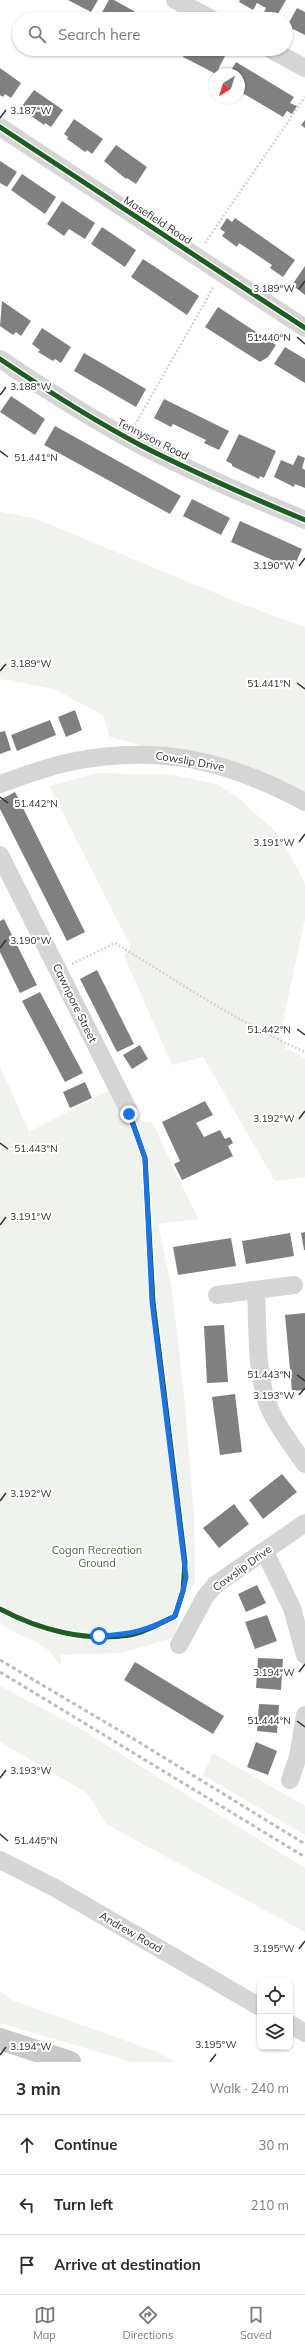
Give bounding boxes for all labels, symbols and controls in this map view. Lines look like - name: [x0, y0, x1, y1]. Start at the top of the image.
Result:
- search box: [12, 12, 293, 56]
- icon: search: [26, 23, 48, 45]
- text: Search here: [58, 25, 140, 44]
- north arrow: [209, 68, 245, 104]
- text: 3.187°W: [10, 104, 52, 117]
- street label: Masefield Road: [121, 193, 195, 247]
- text: 3.189°W: [253, 282, 295, 295]
- text: 51.440°N: [247, 331, 291, 344]
- text: 3.188°W: [10, 380, 52, 393]
- street label: Tennyson Road: [115, 415, 191, 463]
- text: 51.441°N: [14, 451, 58, 464]
- text: 3.190°W: [253, 559, 295, 572]
- text: 3.189°W: [10, 657, 52, 670]
- text: 51.441°N: [247, 677, 291, 690]
- street label: Cowslip Drive: [155, 748, 225, 774]
- text: 51.442°N: [14, 797, 58, 810]
- text: 3.191°W: [253, 836, 295, 849]
- text: 3.190°W: [10, 934, 52, 947]
- street label: Cawnpore Street: [50, 961, 100, 1045]
- text: 51.442°N: [247, 1023, 291, 1036]
- route end: [120, 1105, 138, 1123]
- text: 3.192°W: [253, 1112, 295, 1125]
- text: 51.443°N: [14, 1142, 58, 1155]
- text: 3.191°W: [10, 1210, 52, 1223]
- text: 51.443°N: [247, 1368, 291, 1381]
- text: 3.193°W: [253, 1389, 295, 1402]
- text: 3.192°W: [10, 1487, 52, 1500]
- street label: Cowslip Drive: [210, 1542, 274, 1594]
- park label: Cogan Recreation Ground: [52, 1543, 142, 1570]
- route start: [90, 1627, 108, 1645]
- text: 3.194°W: [253, 1666, 295, 1679]
- text: 51.444°N: [247, 1714, 291, 1727]
- text: 3.193°W: [10, 1764, 52, 1777]
- text: 51.445°N: [14, 1834, 58, 1847]
- street label: Andrew Road: [97, 1908, 165, 1956]
- text: 3.195°W: [253, 1942, 295, 1955]
- map controls: [257, 1978, 293, 2050]
- button: locate: [257, 1978, 293, 2014]
- button: layers: [257, 2014, 293, 2050]
- text: 3.195°W: [195, 2038, 237, 2051]
- text: 3.194°W: [10, 2040, 52, 2053]
- text: 3 min: [16, 2078, 61, 2099]
- text: Walk · 240 m: [210, 2080, 289, 2096]
- icon: ahead: [16, 2134, 38, 2156]
- text: Continue: [54, 2135, 117, 2154]
- text: 30 m: [259, 2137, 289, 2153]
- icon: left: [16, 2194, 38, 2216]
- text: Turn left: [54, 2195, 113, 2214]
- text: 210 m: [251, 2197, 289, 2213]
- icon: arrive: [16, 2254, 38, 2276]
- text: Arrive at destination: [54, 2255, 201, 2274]
- tab: Map: [33, 2304, 56, 2342]
- tab: Directions: [123, 2304, 173, 2342]
- tab: Saved: [240, 2304, 272, 2342]

